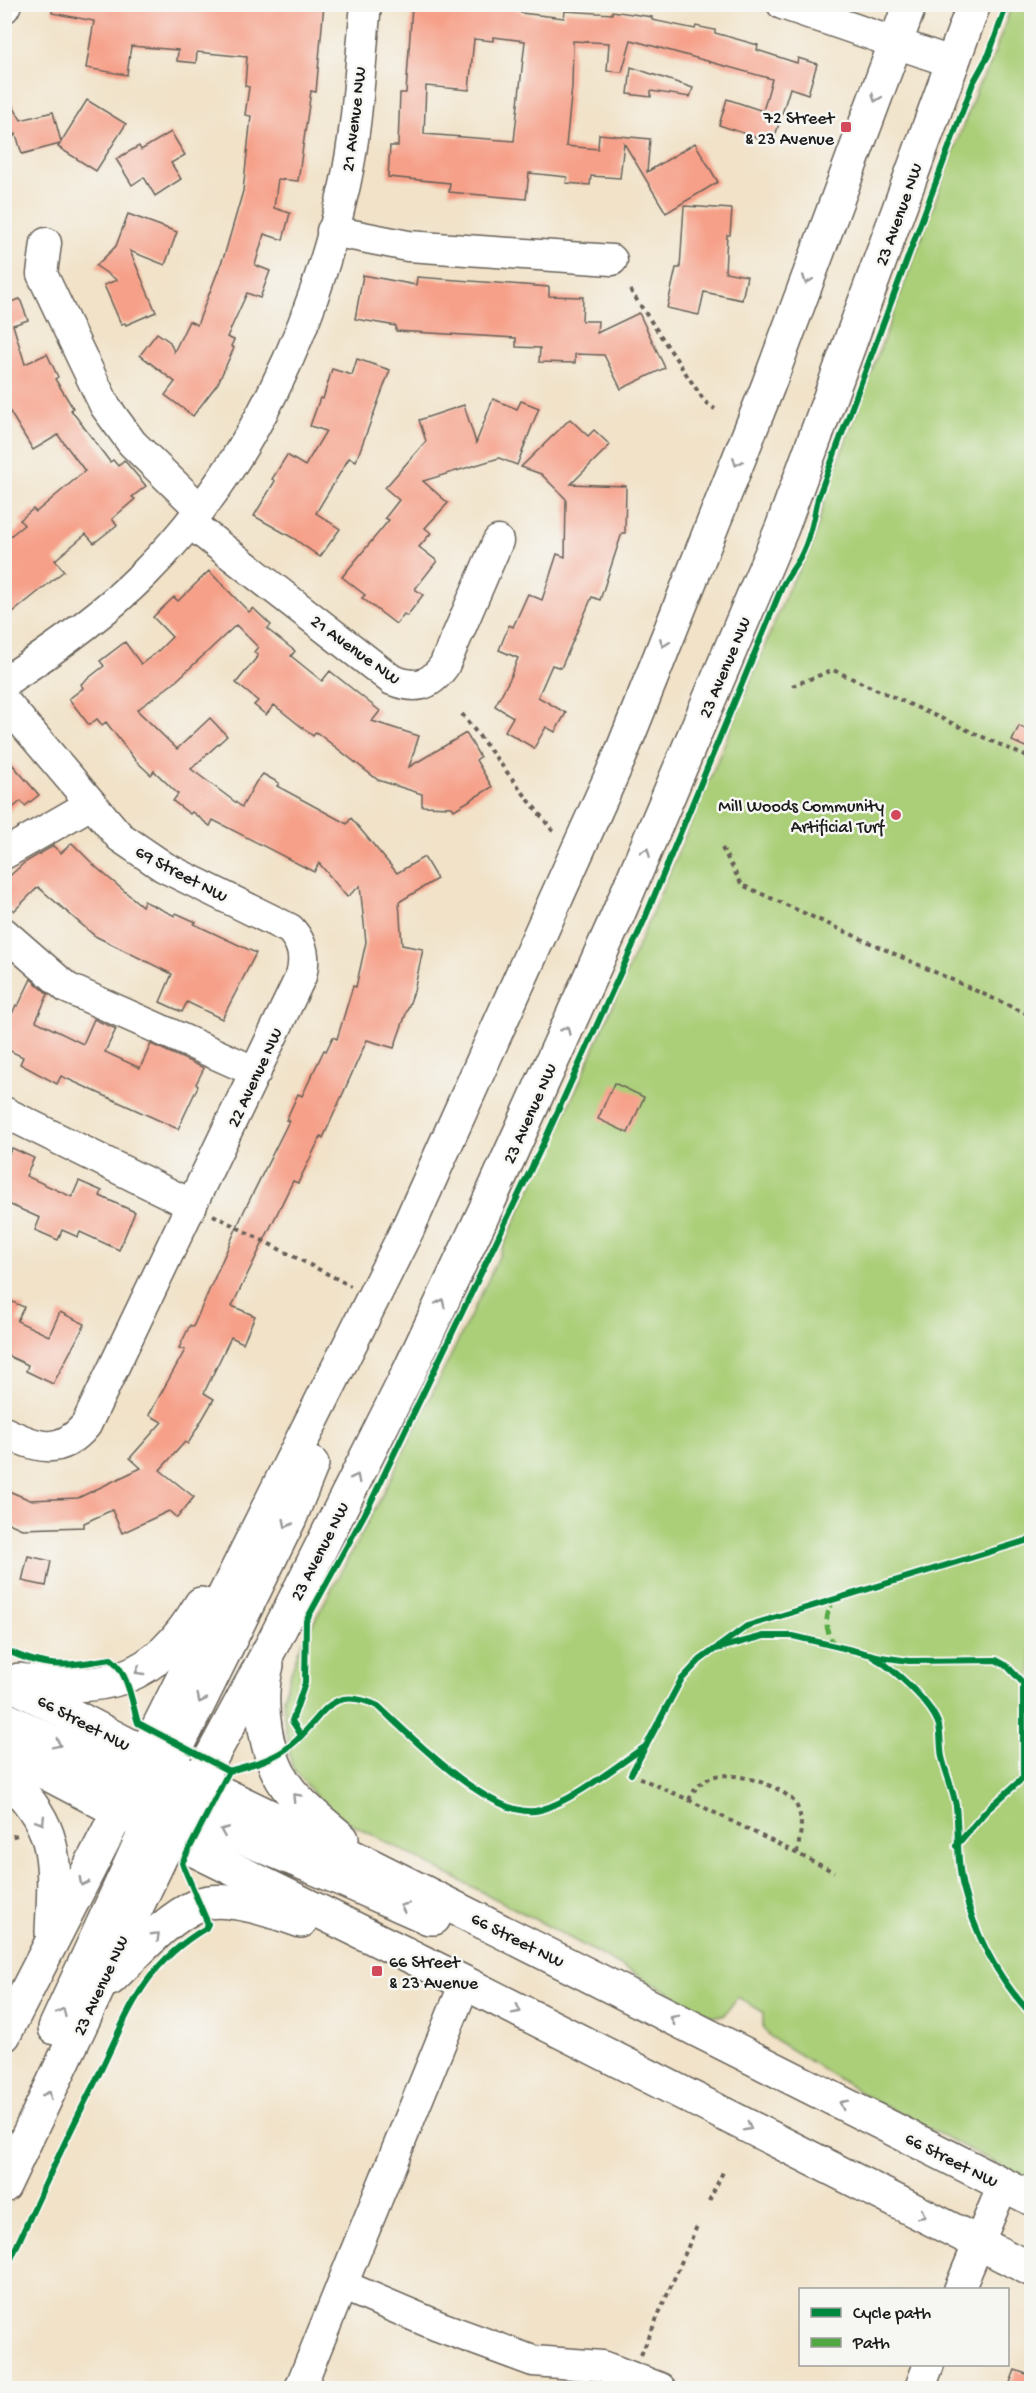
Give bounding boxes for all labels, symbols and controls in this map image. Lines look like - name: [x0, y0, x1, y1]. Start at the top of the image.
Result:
- street label: 21 Avenue NW: [339, 66, 372, 173]
- one-way arrow: [871, 92, 883, 103]
- place label: 72 Street & 23 Avenue: [745, 109, 836, 151]
- marker: 72 Street & 23 Avenue: [839, 120, 853, 134]
- street label: 23 Avenue NW: [872, 161, 929, 269]
- one-way arrow: [802, 275, 815, 285]
- one-way arrow: [732, 456, 744, 467]
- street label: 21 Avenue NW: [306, 611, 404, 691]
- street label: 23 Avenue NW: [696, 614, 757, 722]
- one-way arrow: [659, 637, 671, 648]
- place label: Mill Woods Community Artificial Turf: [718, 797, 885, 839]
- marker: Mill Woods Community Artificial Turf: [889, 808, 903, 822]
- street label: 69 Street NW: [131, 842, 231, 908]
- one-way arrow: [639, 847, 651, 858]
- street label: 22 Avenue NW: [224, 1025, 288, 1131]
- one-way arrow: [559, 1025, 571, 1036]
- street label: 23 Avenue NW: [500, 1060, 563, 1168]
- one-way arrow: [434, 1298, 446, 1309]
- one-way arrow: [348, 1473, 360, 1484]
- street label: 23 Avenue NW: [287, 1499, 355, 1605]
- one-way arrow: [282, 1518, 294, 1529]
- one-way arrow: [135, 1664, 145, 1675]
- street label: 66 Street NW: [33, 1691, 133, 1757]
- one-way arrow: [196, 1693, 208, 1704]
- one-way arrow: [51, 1737, 61, 1748]
- one-way arrow: [292, 1793, 303, 1803]
- one-way arrow: [34, 1815, 46, 1825]
- one-way arrow: [220, 1826, 231, 1838]
- one-way arrow: [79, 1876, 90, 1886]
- one-way arrow: [399, 1902, 410, 1914]
- street label: 66 Street NW: [467, 1909, 567, 1974]
- one-way arrow: [148, 1932, 159, 1943]
- street label: 23 Avenue NW: [70, 1933, 135, 2039]
- place label: 66 Street & 23 Avenue: [389, 1953, 479, 1995]
- marker: 66 Street & 23 Avenue: [370, 1964, 384, 1978]
- one-way arrow: [511, 2002, 522, 2014]
- one-way arrow: [55, 2008, 67, 2019]
- one-way arrow: [669, 2014, 680, 2026]
- one-way arrow: [40, 2091, 52, 2102]
- one-way arrow: [838, 2099, 849, 2111]
- one-way arrow: [742, 2119, 753, 2131]
- street label: 66 Street NW: [901, 2129, 1001, 2194]
- one-way arrow: [916, 2207, 927, 2219]
- legend: [799, 2288, 1009, 2366]
- text: Cycle path: [853, 2304, 931, 2325]
- text: Path: [852, 2334, 890, 2355]

